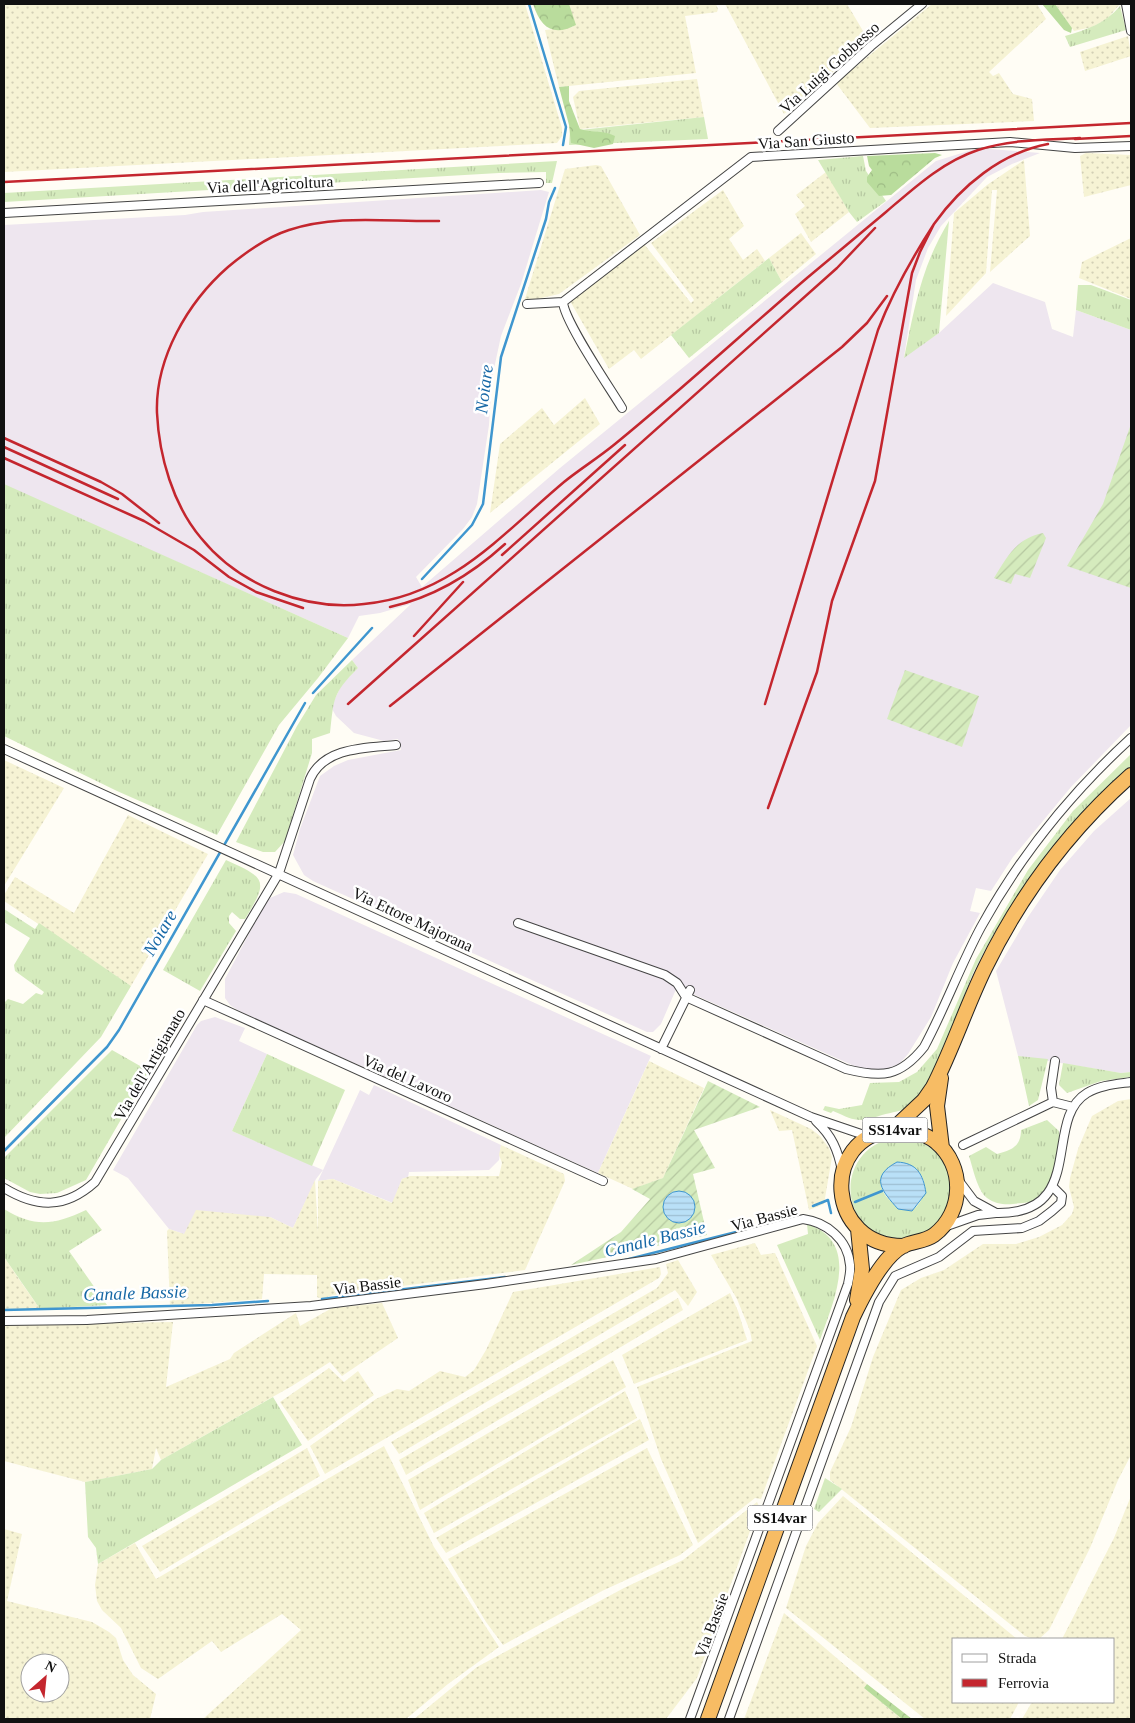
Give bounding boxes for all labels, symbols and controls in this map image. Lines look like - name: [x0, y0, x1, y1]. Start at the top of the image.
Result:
- street label: Via Luigi Gobbesso: [776, 18, 883, 117]
- street label: Via San Giusto: [757, 129, 855, 152]
- street label: Via dell'Agricoltura: [206, 173, 334, 197]
- water label: Noiare: [471, 363, 497, 416]
- street label: Via Ettore Majorana: [350, 884, 476, 956]
- water label: Noiare: [139, 907, 181, 960]
- street label: Via dell'Artigianato: [111, 1005, 189, 1124]
- street label: Via del Lavoro: [361, 1051, 455, 1106]
- road number: SS14var: [862, 1118, 928, 1142]
- street label: Via Bassie: [729, 1200, 799, 1234]
- water label: Canale Bassie: [602, 1217, 708, 1261]
- street label: Via Bassie: [332, 1273, 402, 1298]
- water label: Canale Bassie: [83, 1281, 187, 1305]
- road number: SS14var: [748, 1506, 812, 1530]
- street label: Via Bassie: [691, 1590, 732, 1660]
- legend: [952, 1638, 1115, 1703]
- text: Strada: [998, 1650, 1037, 1666]
- north arrow: [20, 1653, 70, 1703]
- text: N: [43, 1658, 59, 1676]
- text: Ferrovia: [998, 1675, 1049, 1691]

